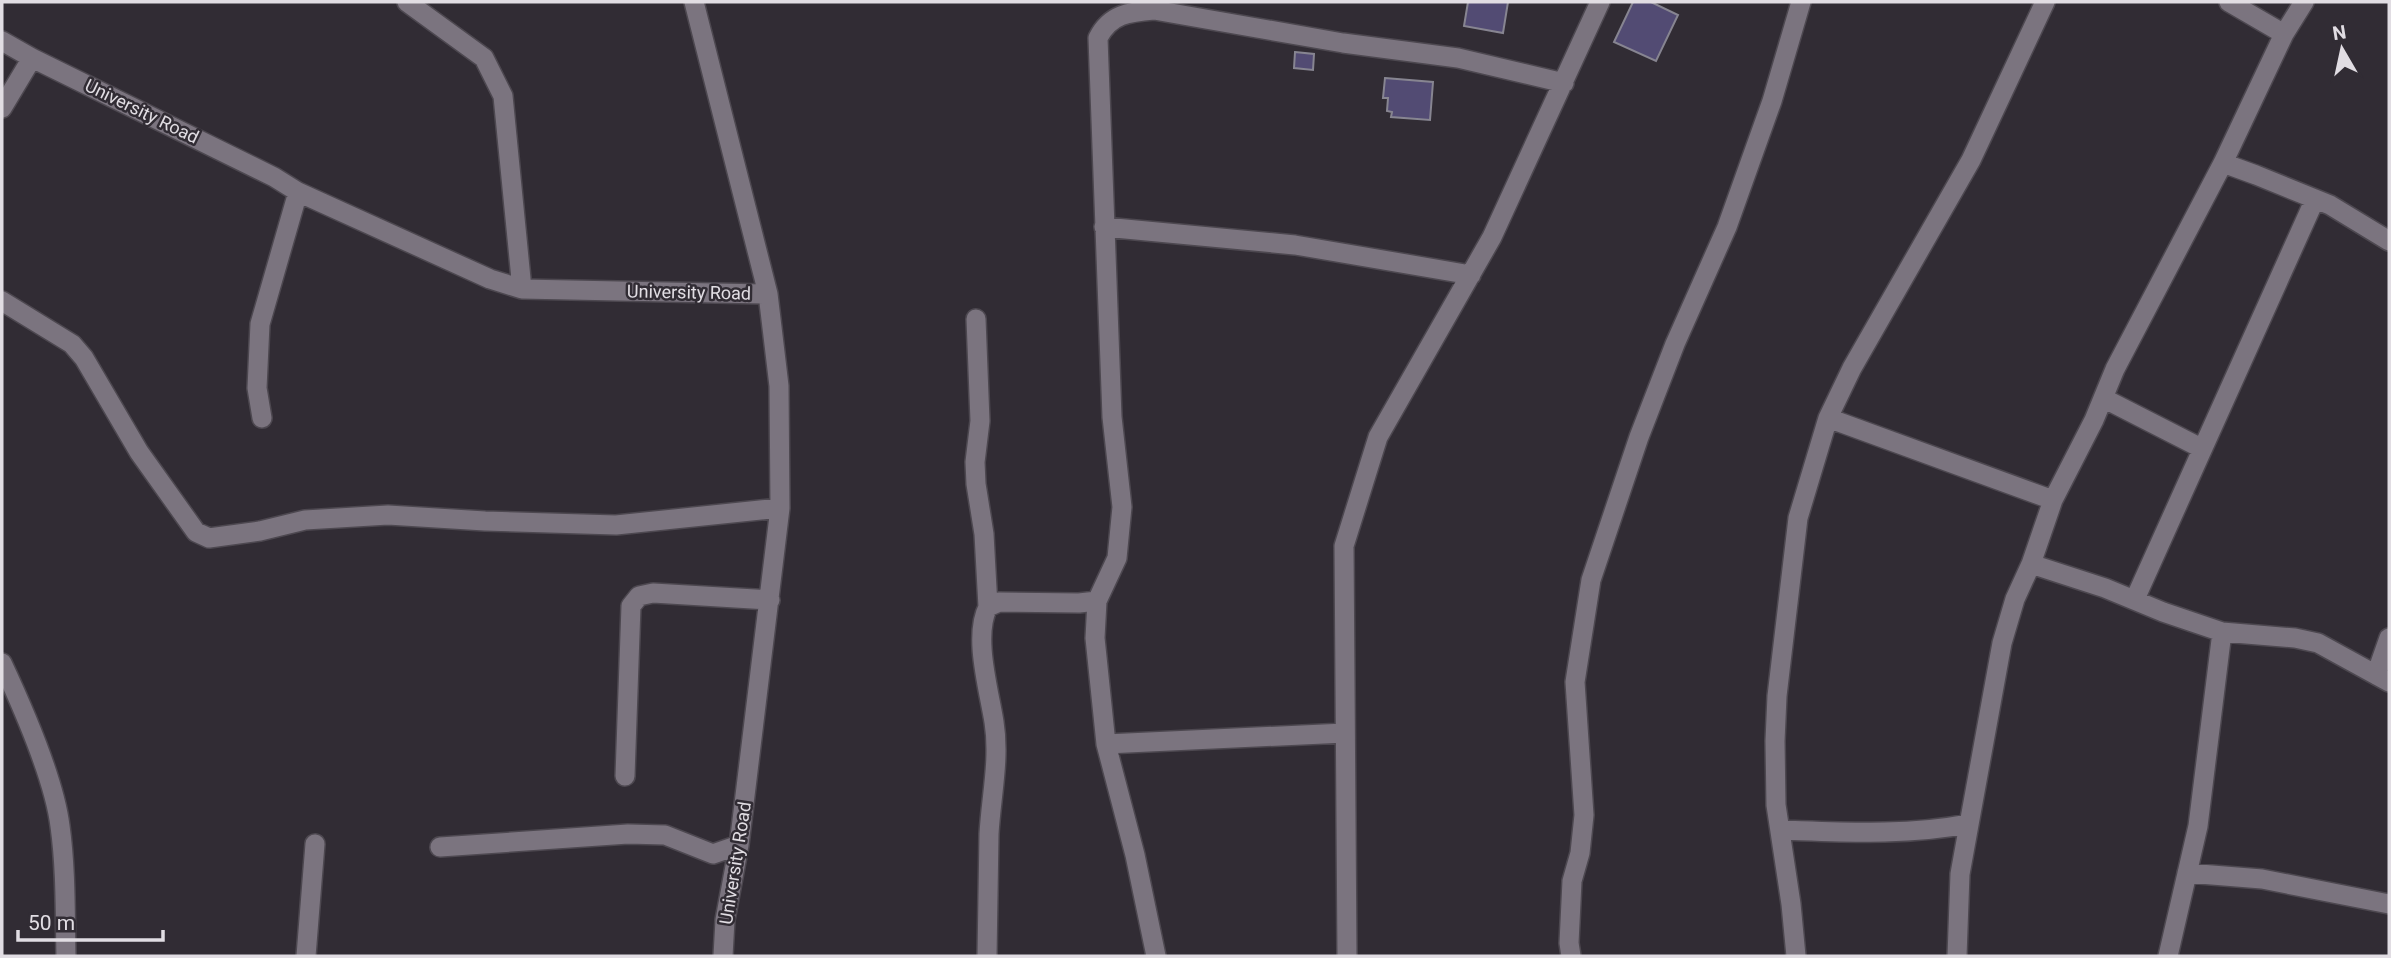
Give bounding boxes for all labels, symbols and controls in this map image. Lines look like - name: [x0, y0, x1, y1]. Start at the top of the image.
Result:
- north arrow: [2307, 14, 2377, 84]
- text: N: [2331, 20, 2348, 45]
- street label: University Road: [82, 74, 202, 148]
- street label: University Road: [627, 280, 751, 304]
- street label: University Road: [715, 800, 755, 926]
- scale bar: [18, 898, 163, 942]
- text: 50 m: [28, 911, 75, 935]

